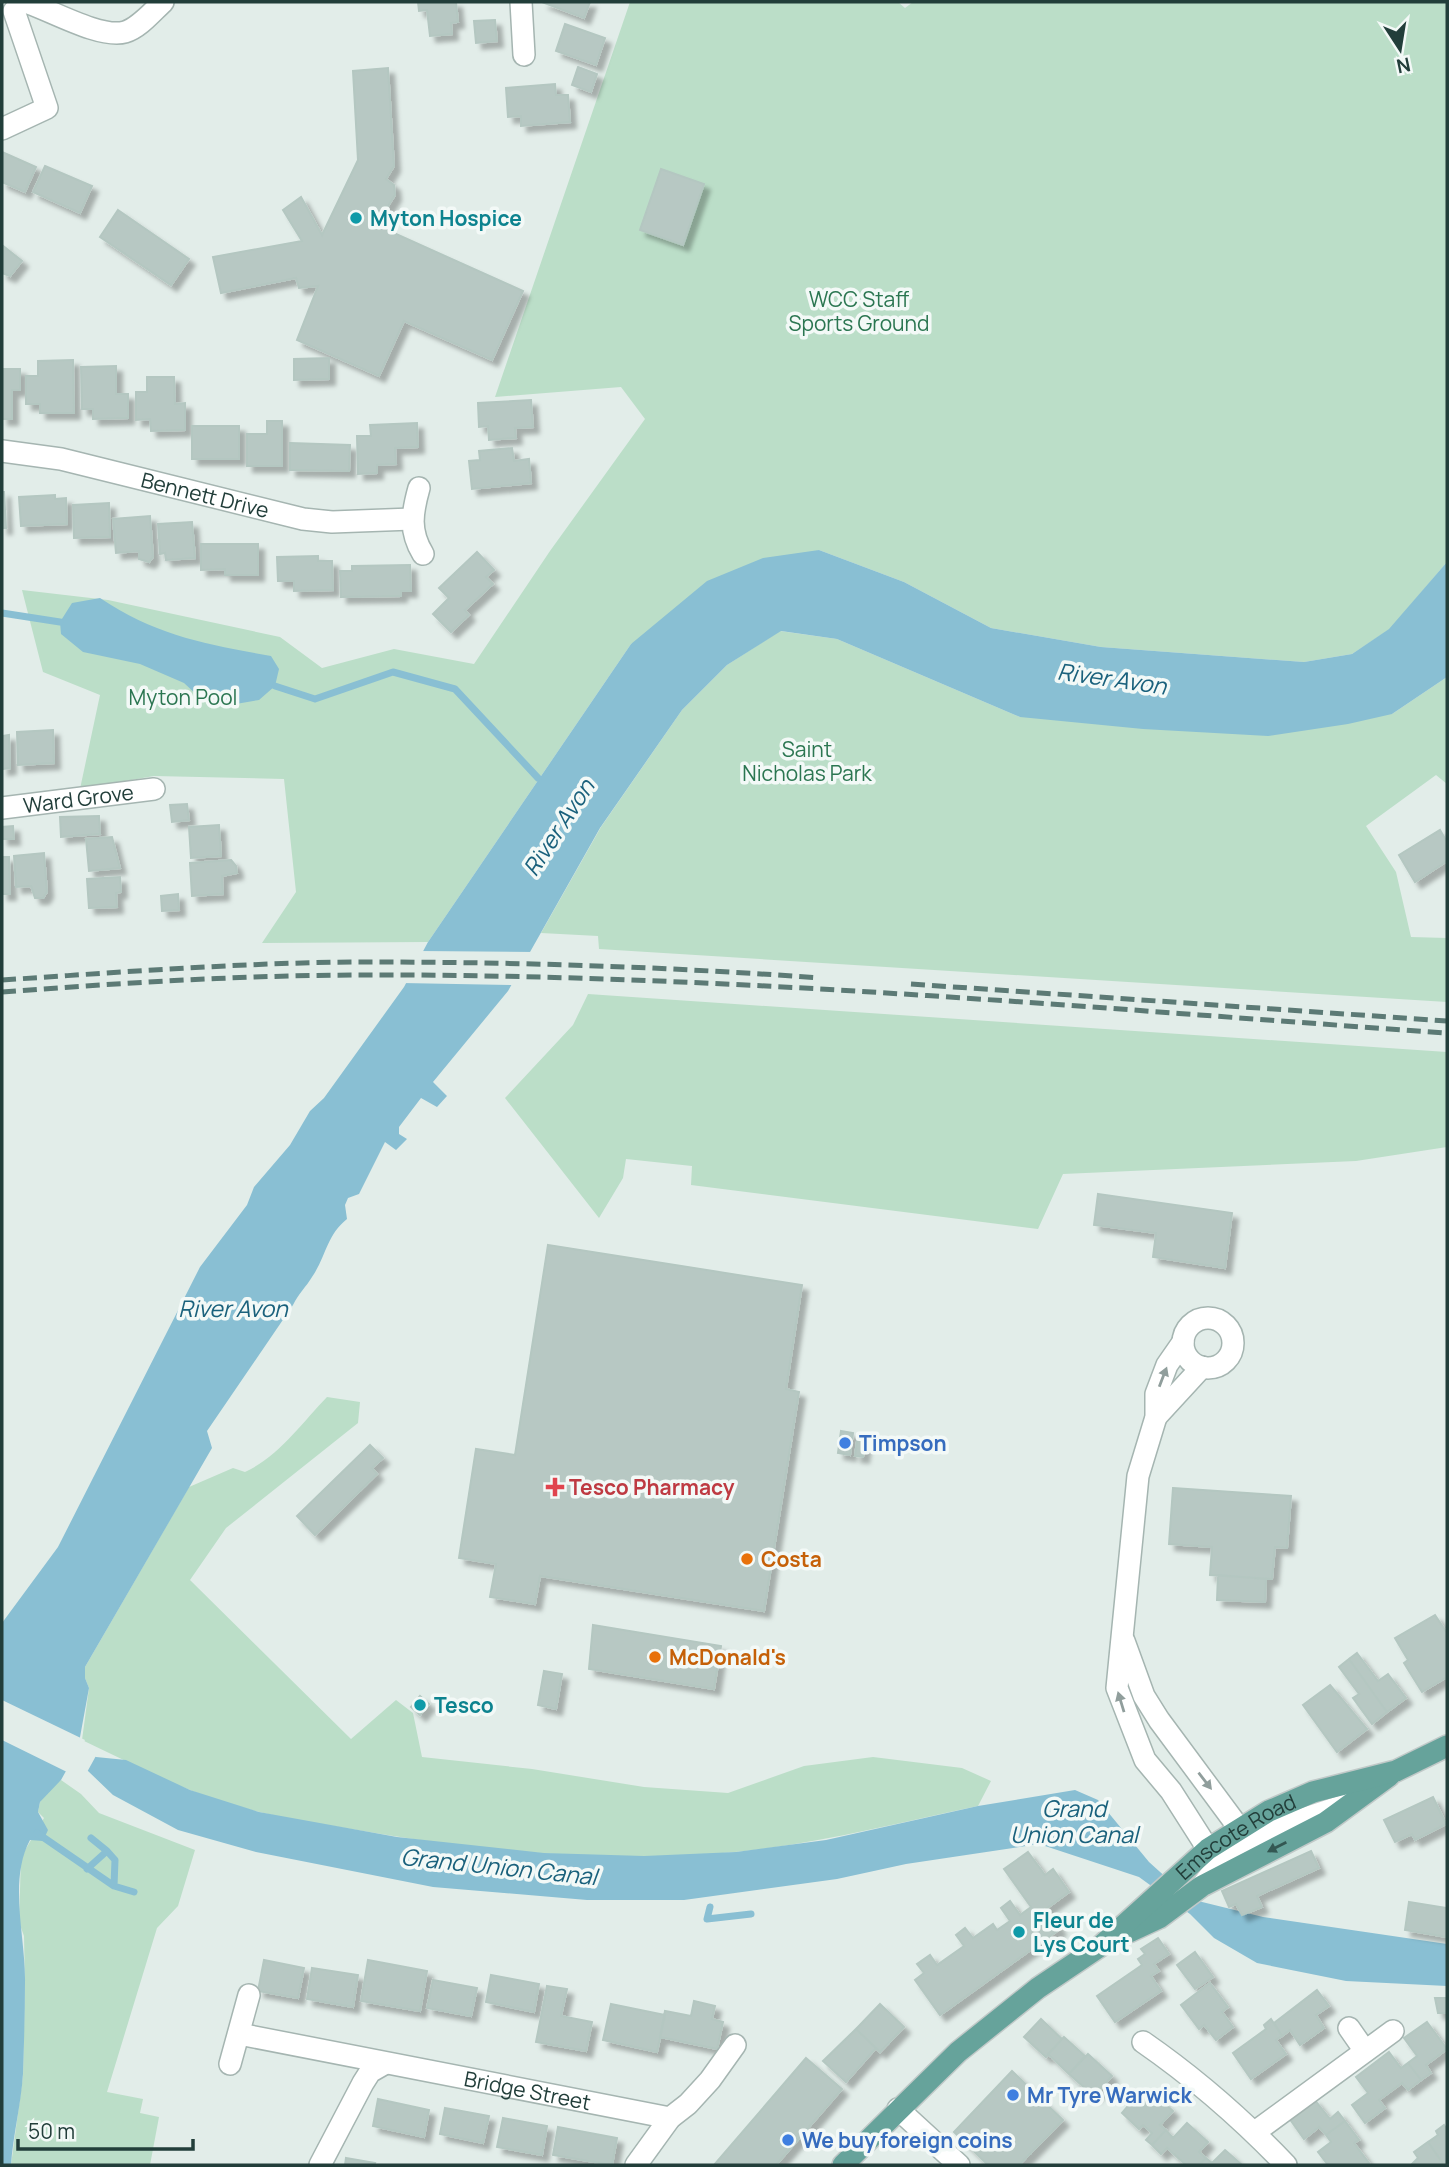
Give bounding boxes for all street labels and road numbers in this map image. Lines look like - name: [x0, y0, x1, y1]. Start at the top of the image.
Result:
- street label: Bennett Drive: [138, 465, 272, 524]
- street label: Ward Grove: [22, 778, 135, 819]
- street label: Emscote Road: [1170, 1787, 1300, 1886]
- street label: Bridge Street: [462, 2064, 593, 2116]

